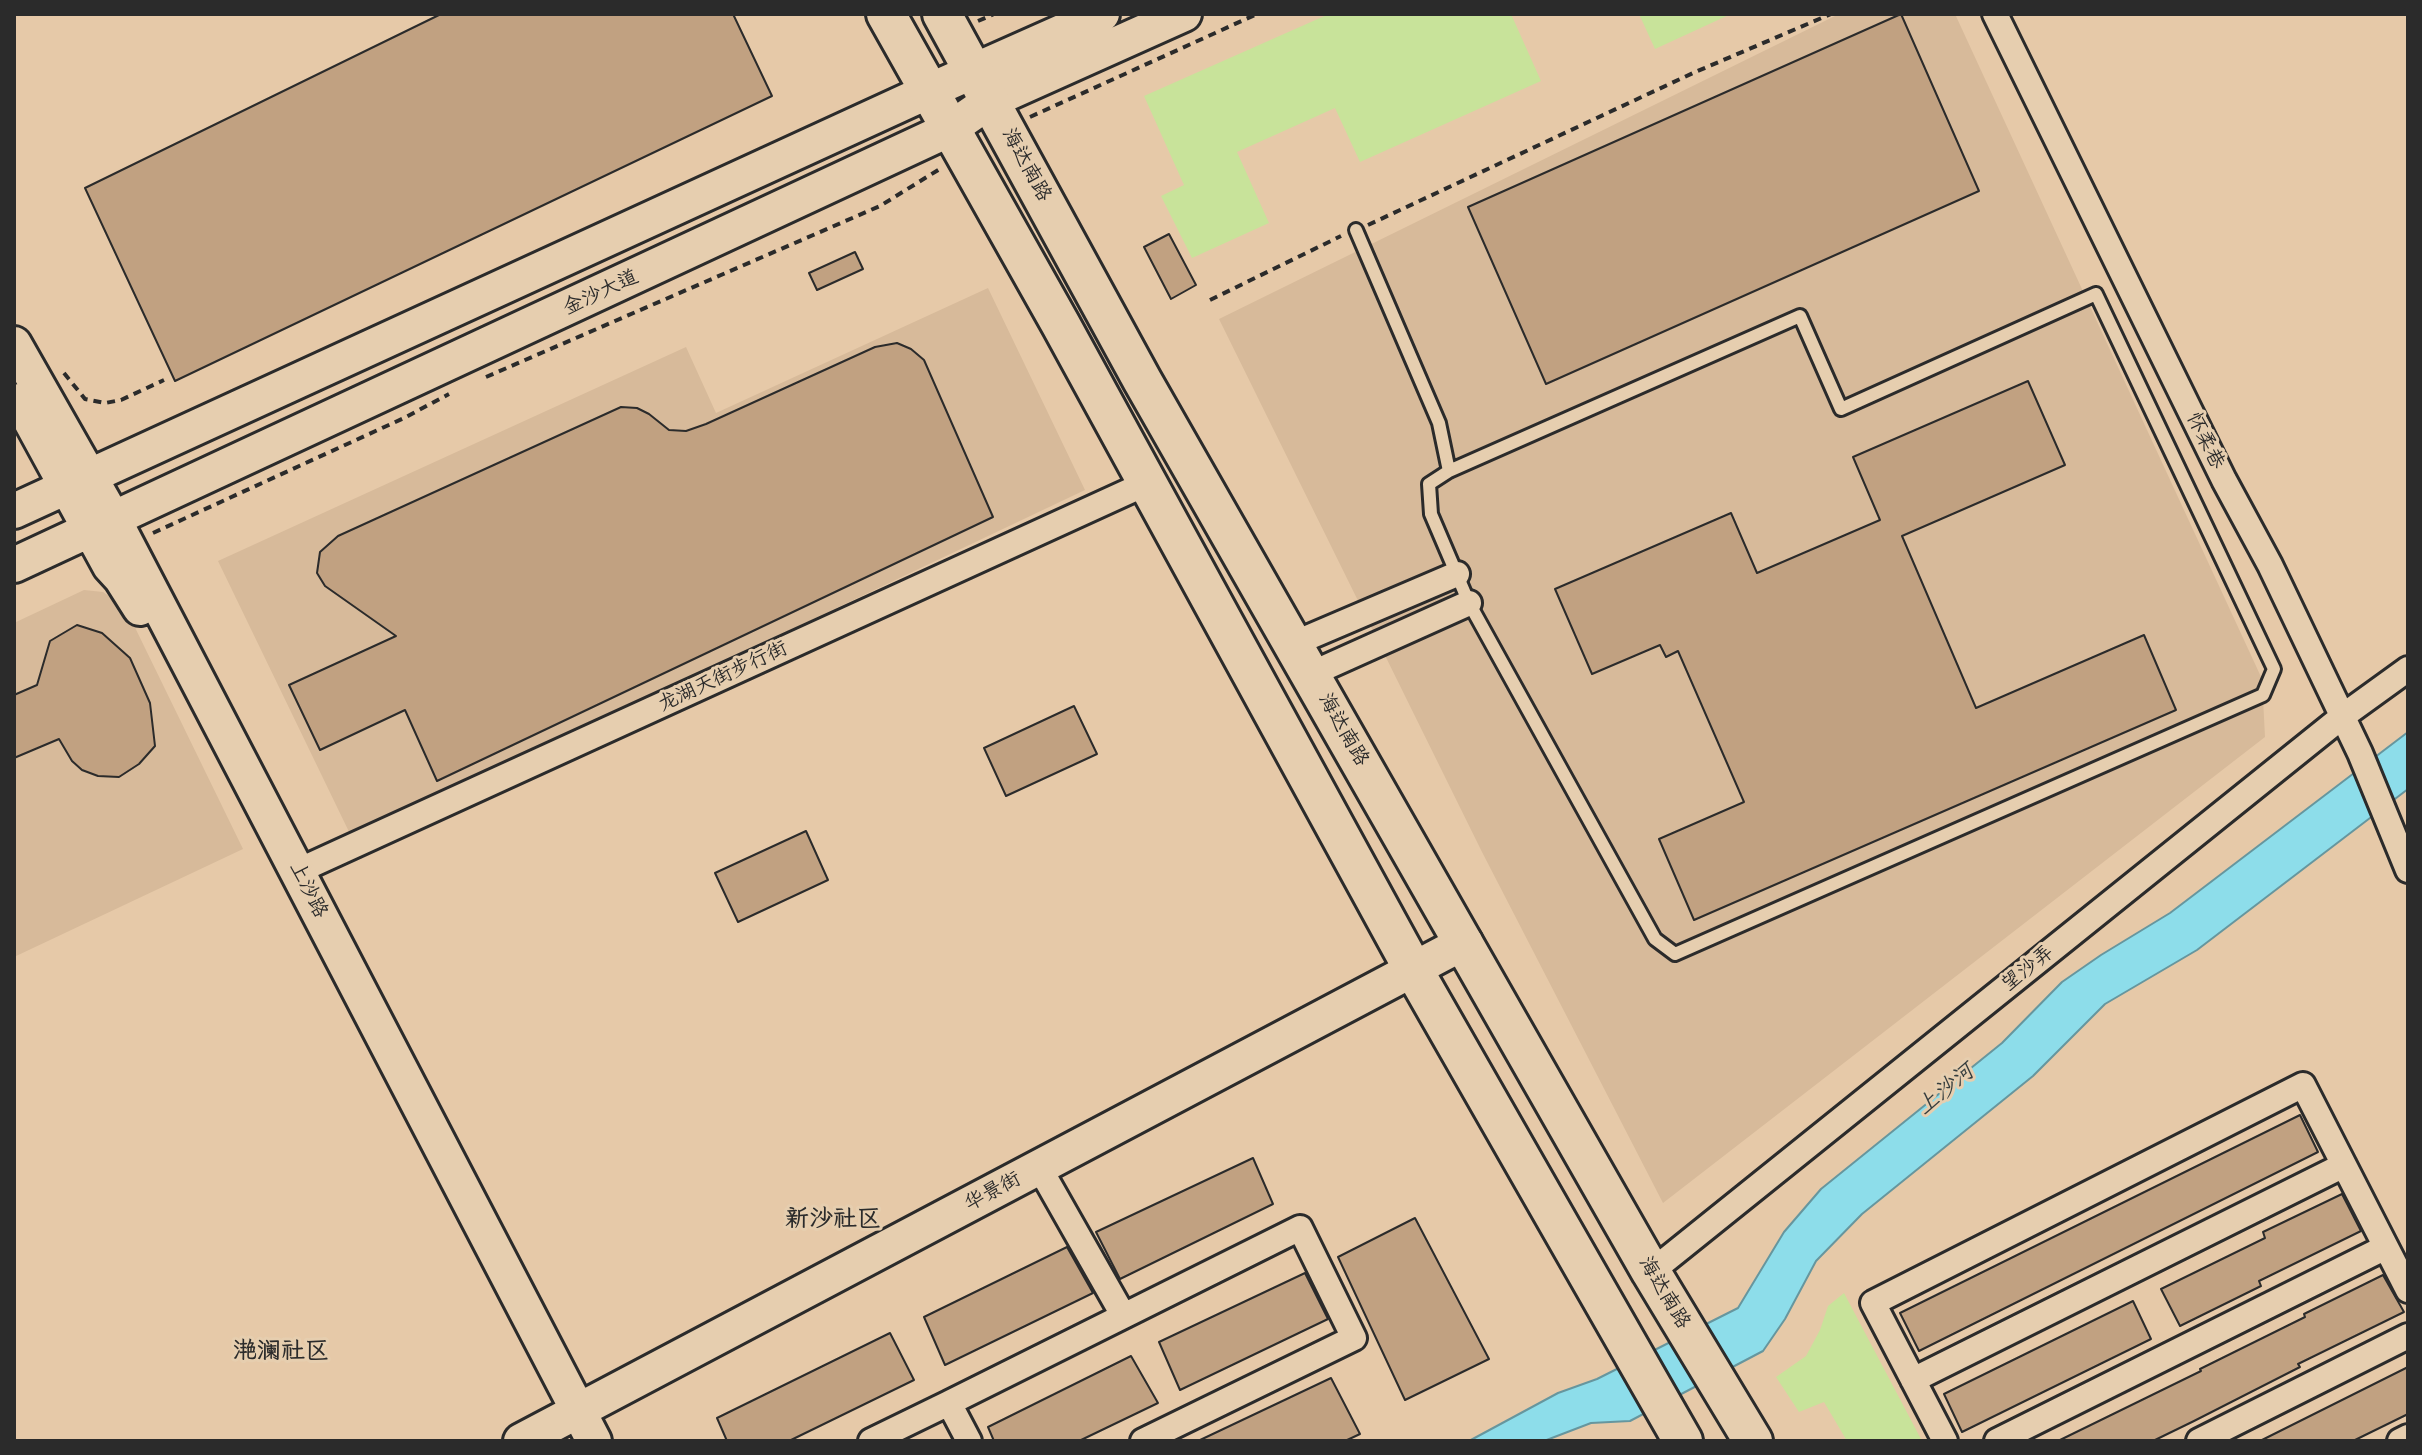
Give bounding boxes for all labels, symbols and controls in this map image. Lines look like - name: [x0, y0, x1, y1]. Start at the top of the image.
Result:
- street label: 海达南路: [996, 124, 1056, 206]
- street label: 金沙大道: [560, 265, 642, 321]
- street label: 怀柔巷: [2181, 409, 2229, 473]
- street label: 龙湖天街步行街: [654, 637, 792, 717]
- street label: 海达南路: [1313, 689, 1373, 771]
- street label: 上沙路: [284, 858, 332, 922]
- street label: 望沙弄: [1997, 941, 2059, 997]
- water label: 上沙河: [1912, 1059, 1980, 1121]
- street label: 华景街: [961, 1167, 1025, 1217]
- district label: 新沙社区: [785, 1206, 881, 1234]
- street label: 海达南路: [1633, 1253, 1695, 1333]
- district label: 滟澜社区: [233, 1338, 329, 1366]

